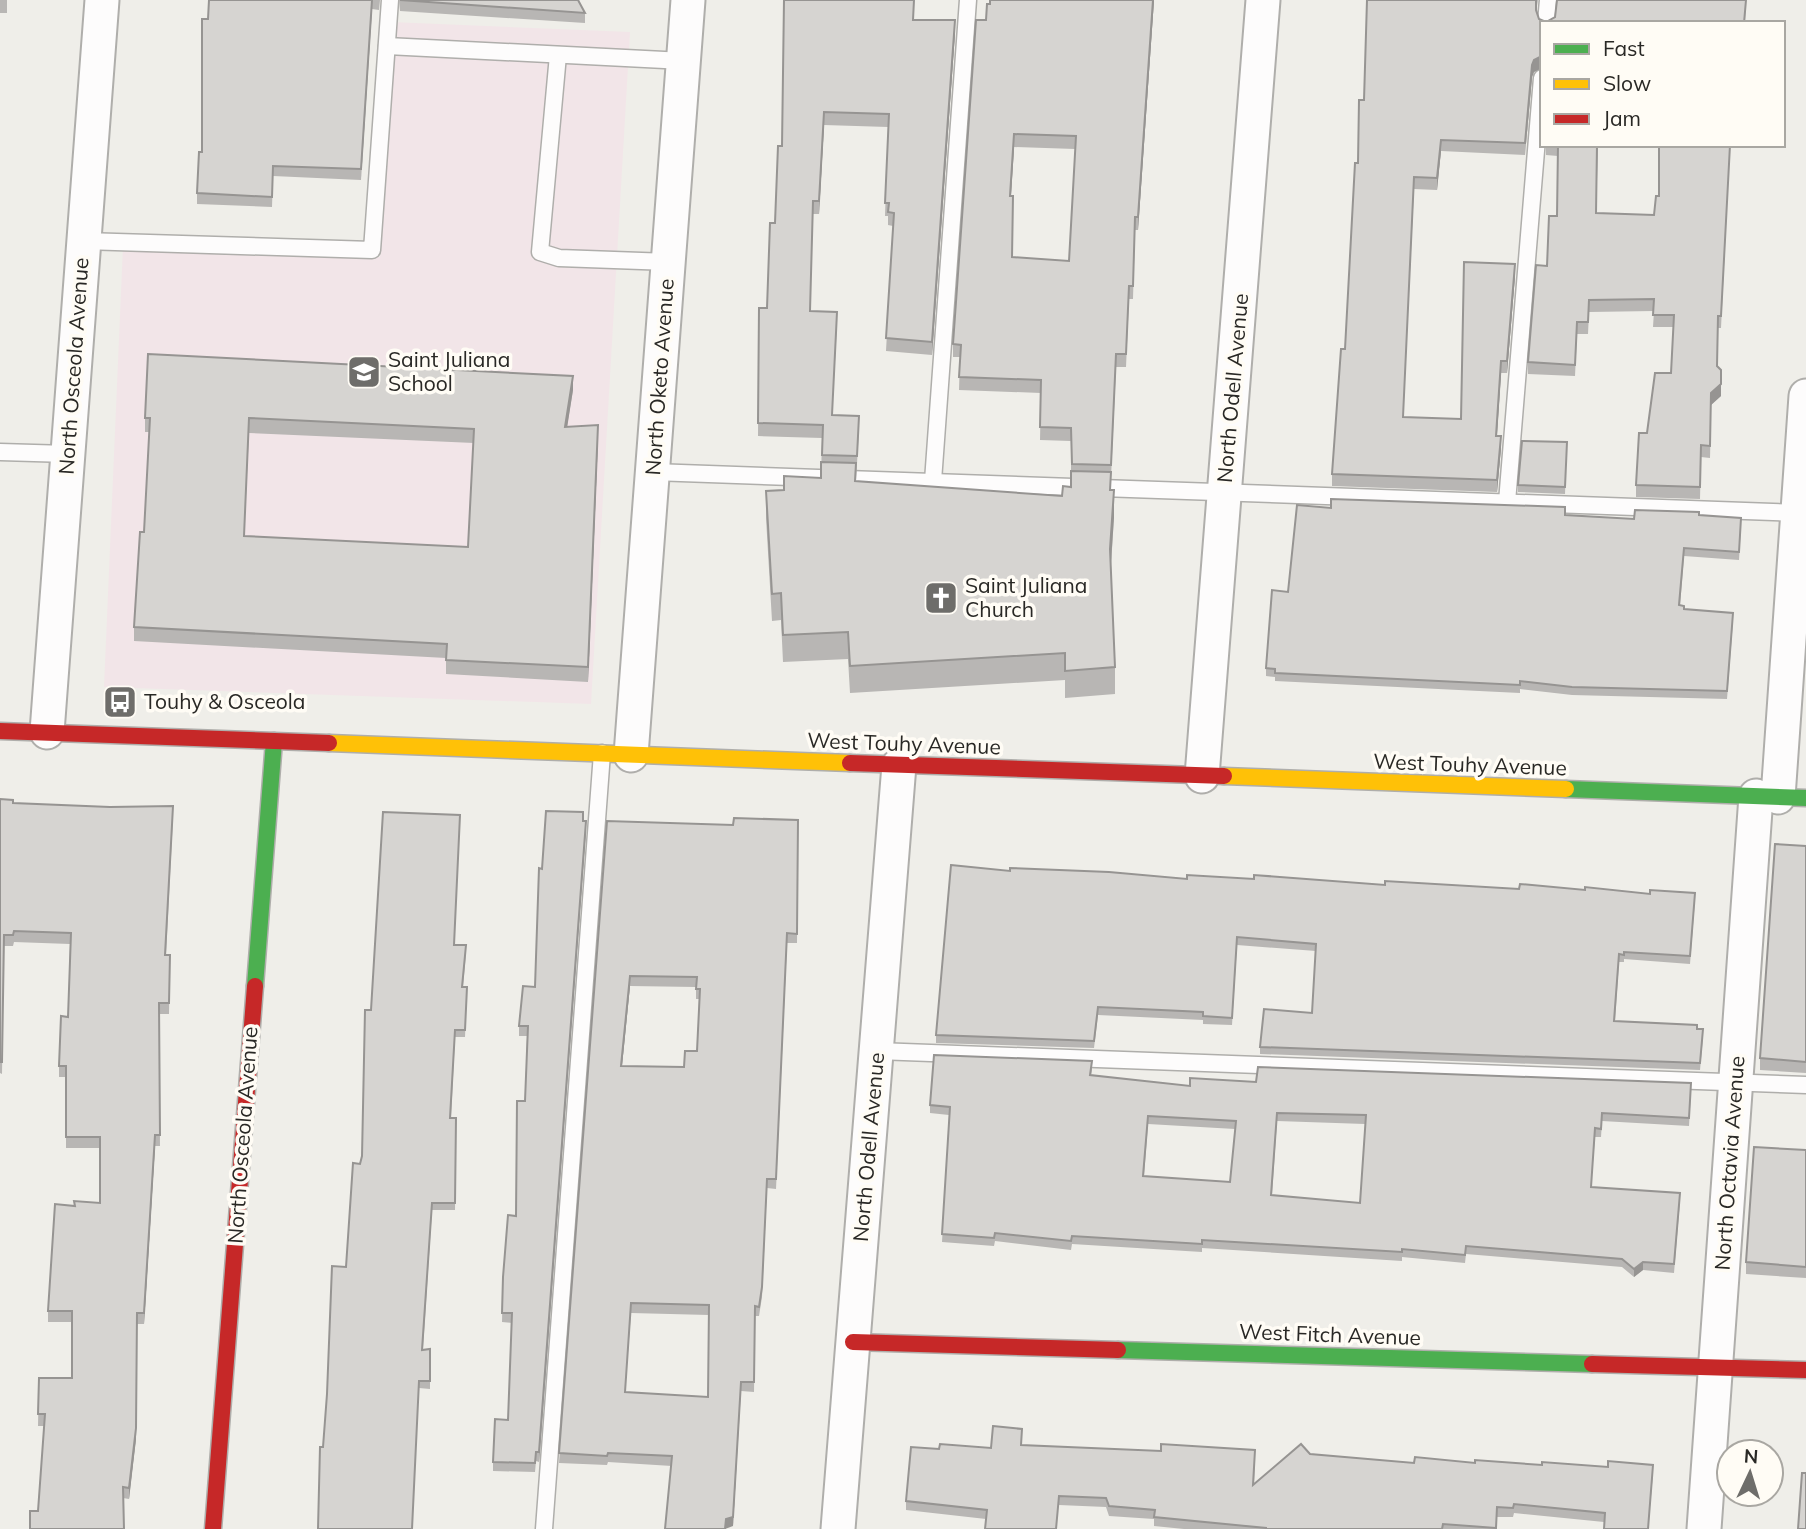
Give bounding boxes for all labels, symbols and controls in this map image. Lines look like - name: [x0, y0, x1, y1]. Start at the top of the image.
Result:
- legend: [1540, 21, 1785, 147]
- text: Fast: [1603, 35, 1645, 61]
- text: Slow: [1603, 70, 1651, 96]
- text: Jam: [1603, 105, 1641, 131]
- street label: North Osceola Avenue: [52, 257, 94, 475]
- street label: North Oketo Avenue: [639, 278, 679, 476]
- street label: North Odell Avenue: [1211, 292, 1253, 484]
- place label: Saint Juliana School: [388, 346, 510, 396]
- school or university icon: Saint Juliana School: [345, 353, 383, 391]
- place label: Saint Juliana Church: [965, 572, 1087, 622]
- church icon: Saint Juliana Church: [922, 579, 960, 617]
- bus stop icon: Touhy & Osceola: [101, 683, 139, 721]
- place label: Touhy & Osceola: [144, 688, 305, 714]
- street label: West Touhy Avenue: [807, 727, 1001, 759]
- street label: West Touhy Avenue: [1373, 748, 1567, 780]
- street label: North Osceola Avenue: [221, 1026, 263, 1244]
- street label: North Odell Avenue: [847, 1051, 889, 1243]
- street label: North Octavia Avenue: [1709, 1055, 1749, 1271]
- street label: West Fitch Avenue: [1239, 1318, 1421, 1350]
- north arrow: [1715, 1438, 1785, 1508]
- text: N: [1743, 1444, 1759, 1469]

